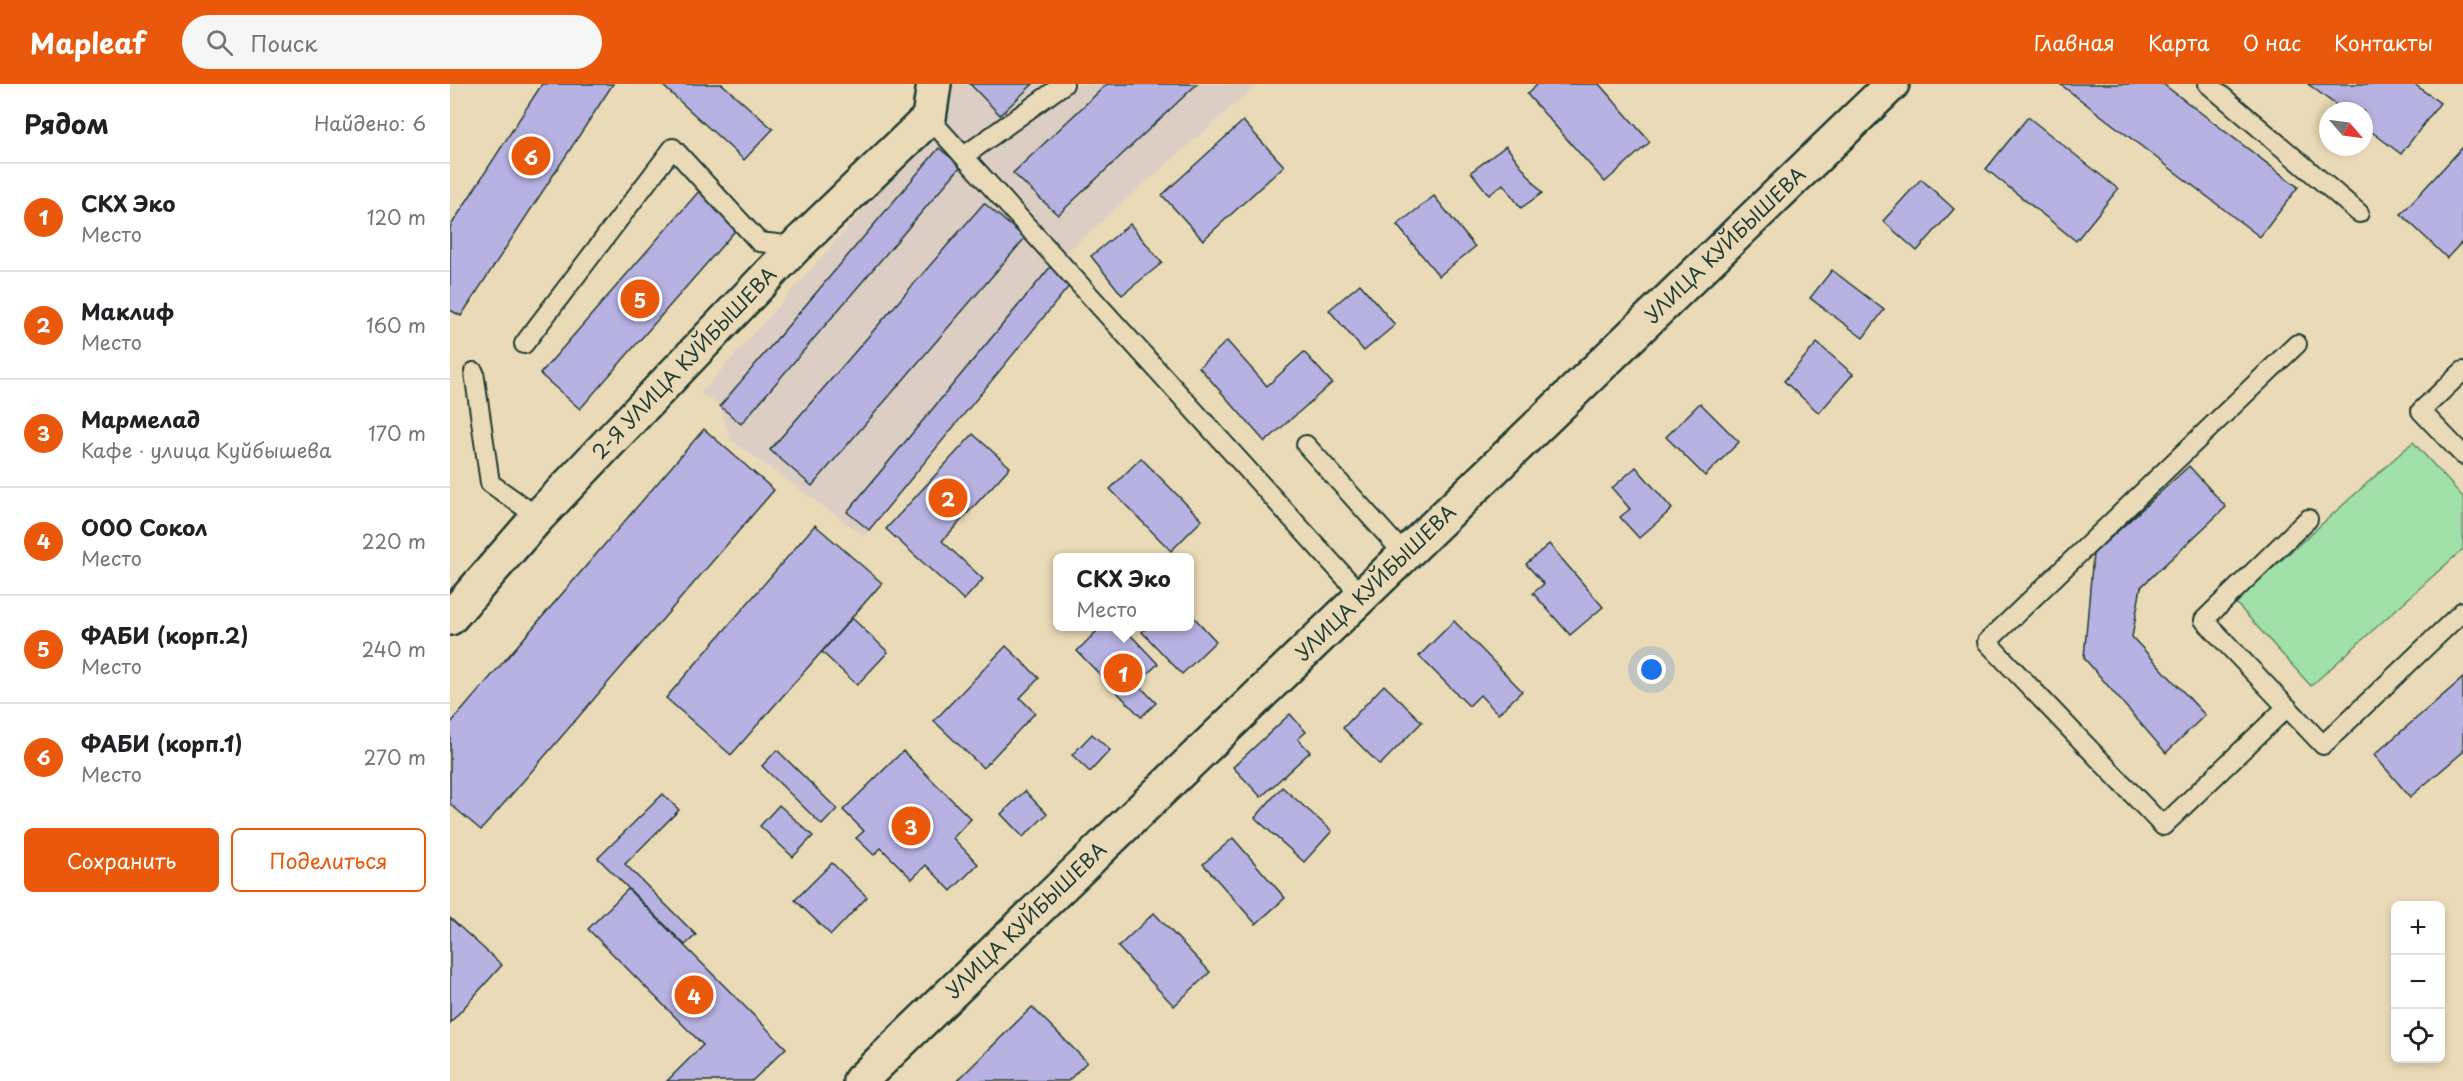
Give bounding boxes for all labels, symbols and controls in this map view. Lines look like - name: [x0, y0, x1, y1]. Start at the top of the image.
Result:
- search box: [182, 15, 602, 69]
- text: Mapleaf: [30, 21, 146, 64]
- icon: search: [203, 26, 236, 59]
- text: Поиск: [251, 26, 317, 59]
- text: Главная: [2034, 26, 2115, 58]
- text: Карта: [2148, 26, 2210, 58]
- text: О нас: [2243, 26, 2301, 58]
- text: Контакты: [2334, 26, 2433, 58]
- north arrow: [2319, 102, 2373, 156]
- text: Рядом: [24, 104, 109, 143]
- text: Найдено: 6: [314, 108, 426, 138]
- pin: 6: [512, 134, 550, 178]
- street label: УЛИЦА КУЙБЫШЕВА: [1637, 159, 1812, 329]
- text: СКХ Эко: [81, 186, 175, 219]
- text: 1: [39, 202, 48, 232]
- text: 120 m: [367, 202, 426, 232]
- text: Место: [81, 219, 142, 249]
- street label: 2-Я УЛИЦА КУЙБЫШЕВА: [584, 260, 783, 466]
- pin: 5: [620, 276, 660, 322]
- text: Маклиф: [81, 294, 174, 327]
- text: 2: [36, 310, 51, 340]
- text: 160 m: [366, 310, 426, 340]
- text: Место: [81, 327, 142, 357]
- text: Мармелад: [81, 402, 200, 435]
- text: 3: [37, 418, 50, 448]
- text: 170 m: [368, 418, 426, 448]
- text: Кафе · улица Куйбышева: [81, 435, 331, 465]
- pin: 2: [928, 476, 968, 520]
- street label: УЛИЦА КУЙБЫШЕВА: [1288, 497, 1462, 667]
- text: ООО Сокол: [81, 510, 207, 543]
- text: 4: [37, 526, 50, 556]
- text: 220 m: [362, 526, 426, 556]
- text: Место: [81, 543, 142, 573]
- popup: [1053, 553, 1194, 631]
- text: СКХ Эко: [1076, 561, 1171, 594]
- text: Место: [1076, 594, 1137, 624]
- text: ФАБИ (корп.2): [81, 618, 249, 651]
- text: 5: [37, 634, 50, 664]
- text: 240 m: [361, 634, 426, 664]
- pin: 1: [1104, 650, 1142, 696]
- text: Место: [81, 651, 142, 681]
- your location: [1637, 655, 1666, 684]
- text: ФАБИ (корп.1): [81, 726, 243, 759]
- text: 6: [36, 742, 51, 772]
- text: 270 m: [363, 742, 426, 772]
- text: Место: [81, 759, 142, 789]
- pin: 3: [892, 804, 930, 848]
- button: Сохранить: [24, 828, 219, 892]
- button: Поделиться: [231, 828, 426, 892]
- street label: УЛИЦА КУЙБЫШЕВА: [938, 835, 1113, 1005]
- map controls: [2391, 901, 2445, 1063]
- button: +: [2391, 901, 2445, 955]
- button: −: [2391, 955, 2445, 1009]
- pin: 4: [674, 972, 714, 1018]
- button: locate: [2391, 1009, 2445, 1063]

